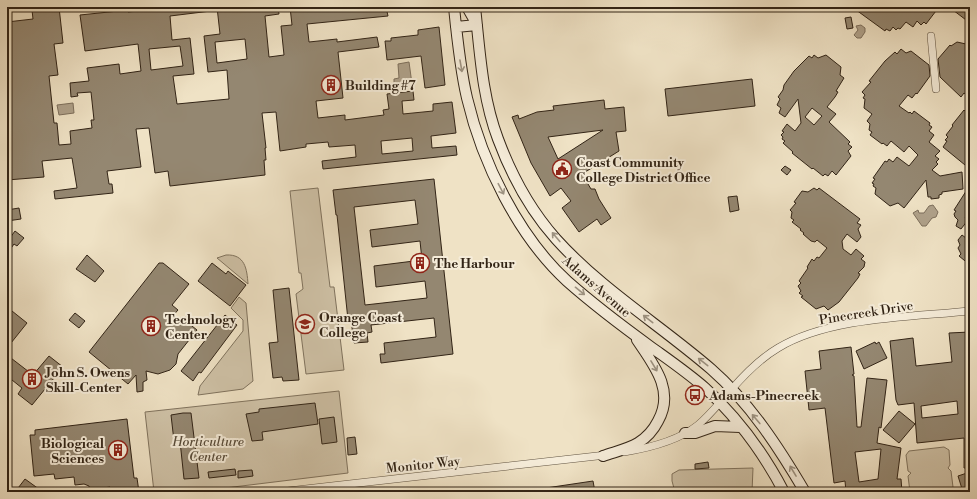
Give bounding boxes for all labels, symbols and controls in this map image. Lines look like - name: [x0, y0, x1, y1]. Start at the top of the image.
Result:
- one-way arrow: [457, 59, 465, 72]
- building icon: Building #7: [320, 74, 342, 96]
- place label: Building #7: [345, 78, 416, 94]
- place label: Coast Community College District Office: [576, 155, 711, 186]
- public building icon: Coast Community College District Office: [551, 158, 573, 180]
- one-way arrow: [498, 183, 505, 195]
- one-way arrow: [551, 232, 560, 243]
- building icon: The Harbour: [409, 252, 431, 274]
- street label: Adams Avenue: [558, 252, 634, 321]
- place label: The Harbour: [434, 256, 515, 272]
- one-way arrow: [574, 286, 585, 295]
- street label: Pinecreek Drive: [818, 298, 915, 328]
- place label: Orange Coast College: [319, 310, 402, 341]
- place label: Technology Center: [165, 312, 237, 343]
- school or university icon: Orange Coast College: [294, 313, 316, 335]
- building icon: Technology Center: [140, 315, 162, 337]
- one-way arrow: [642, 315, 653, 323]
- one-way arrow: [697, 358, 708, 367]
- one-way arrow: [651, 360, 659, 372]
- place label: John S. Owens Skill-Center: [44, 365, 130, 396]
- building icon: John S. Owens Skill-Center: [21, 368, 43, 390]
- bus stop icon: Adams-Pinecreek: [684, 384, 706, 406]
- place label: Adams-Pinecreek: [708, 388, 820, 404]
- one-way arrow: [752, 414, 761, 424]
- park label: Horticulture Center: [171, 434, 244, 465]
- place label: Biological Sciences: [41, 436, 105, 467]
- building icon: Biological Sciences: [107, 439, 129, 461]
- street label: Monitor Way: [385, 453, 462, 477]
- one-way arrow: [788, 465, 796, 477]

